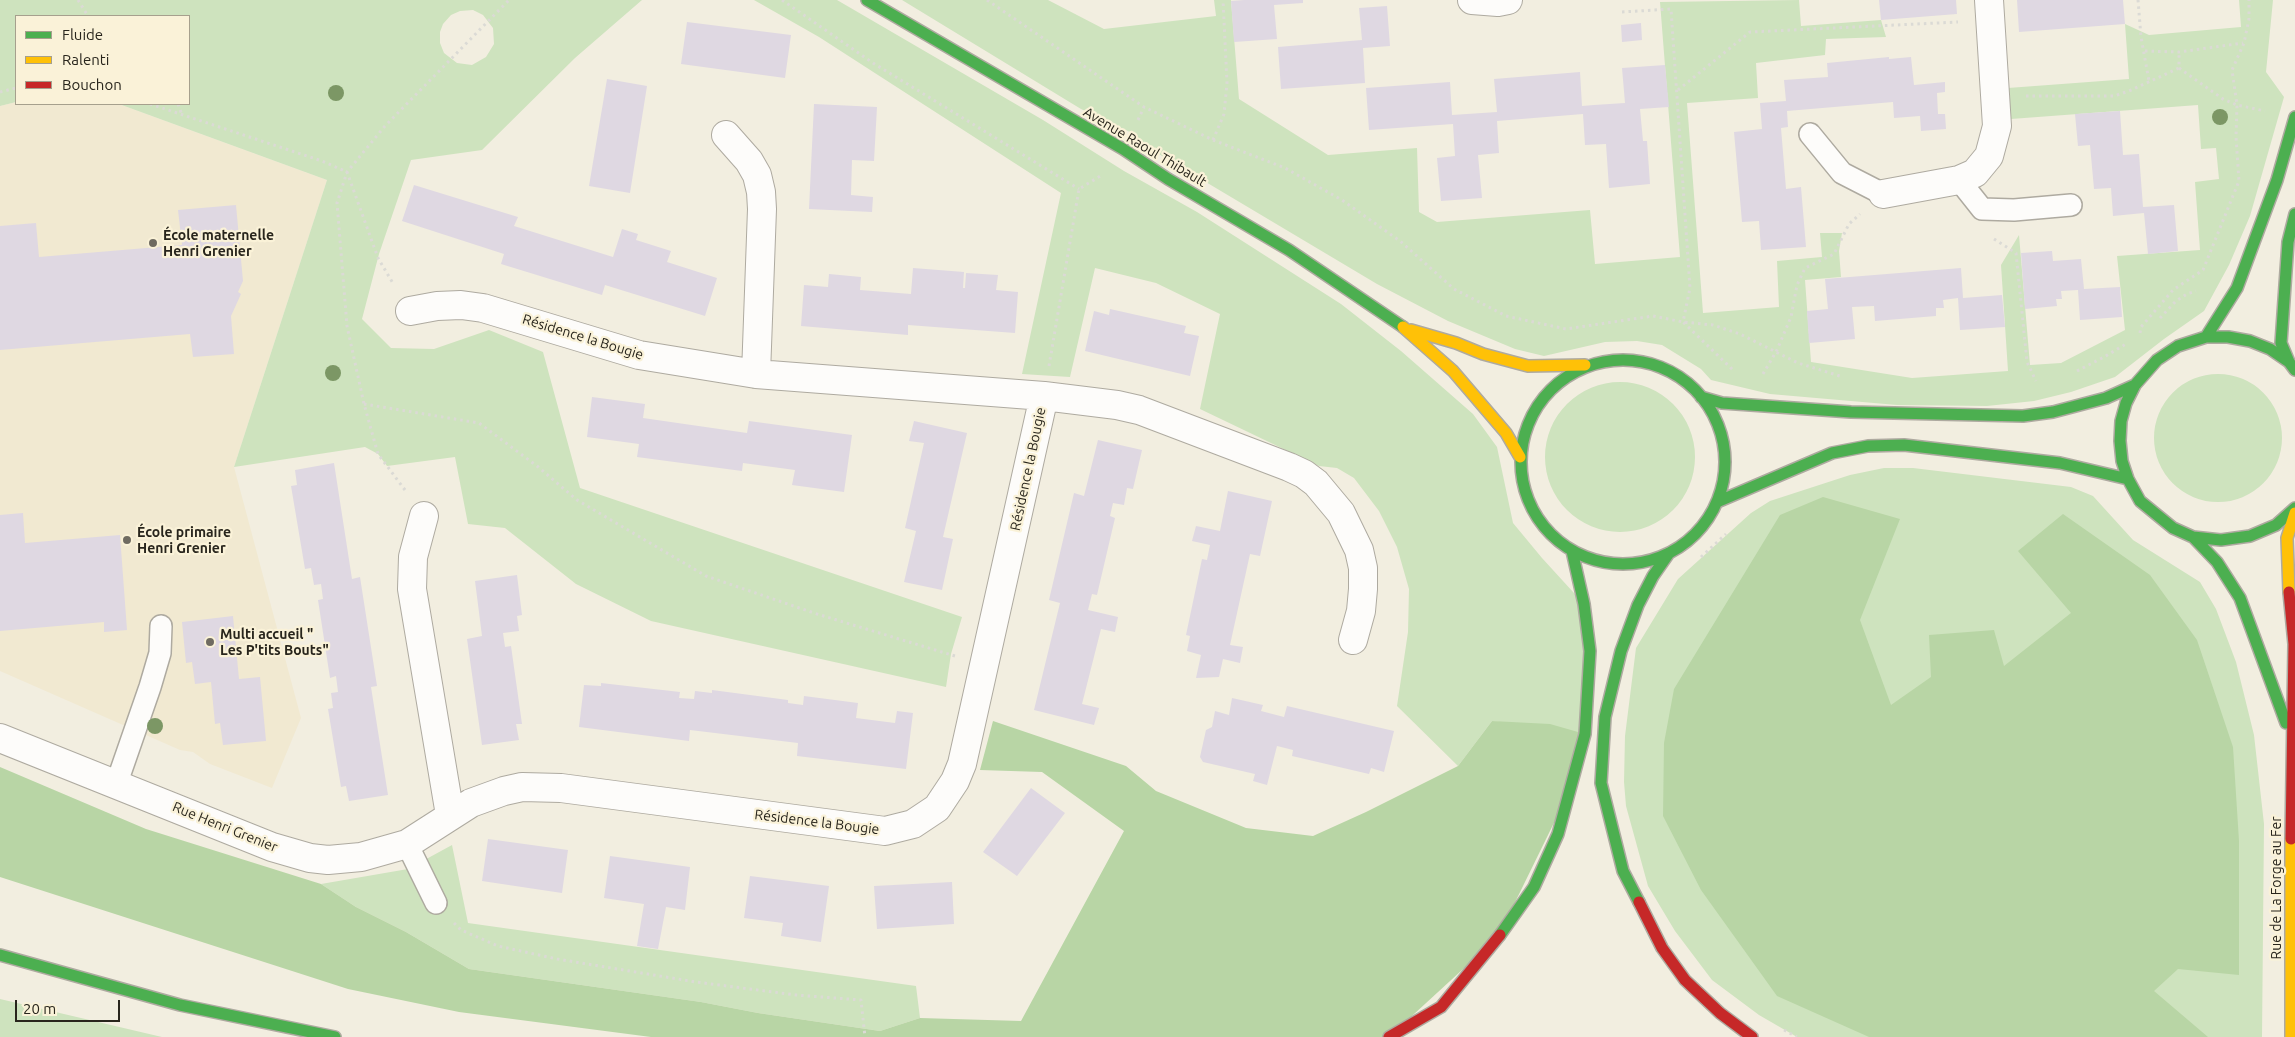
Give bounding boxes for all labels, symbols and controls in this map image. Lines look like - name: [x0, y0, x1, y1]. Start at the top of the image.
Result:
- legend: [15, 15, 190, 105]
- text: Fluide: [62, 26, 103, 43]
- text: Ralenti: [62, 51, 109, 68]
- text: Bouchon: [62, 76, 122, 93]
- street label: Avenue Raoul Thibault: [1080, 103, 1210, 191]
- place label: École maternelle Henri Grenier: [163, 227, 274, 260]
- marker: École maternelle Henri Grenier: [147, 237, 159, 249]
- street label: Résidence la Bougie: [521, 311, 645, 363]
- street label: Résidence la Bougie: [1007, 406, 1049, 532]
- place label: École primaire Henri Grenier: [137, 524, 231, 556]
- marker: École primaire Henri Grenier: [121, 534, 133, 546]
- place label: Multi accueil " Les P'tits Bouts": [220, 626, 329, 658]
- marker: Multi accueil " Les P'tits Bouts": [204, 636, 216, 648]
- street label: Rue Henri Grenier: [170, 798, 280, 856]
- street label: Résidence la Bougie: [754, 806, 880, 838]
- street label: Rue de La Forge au Fer: [2268, 817, 2284, 959]
- scale bar: [18, 990, 122, 1022]
- text: 20 m: [23, 1000, 56, 1017]

